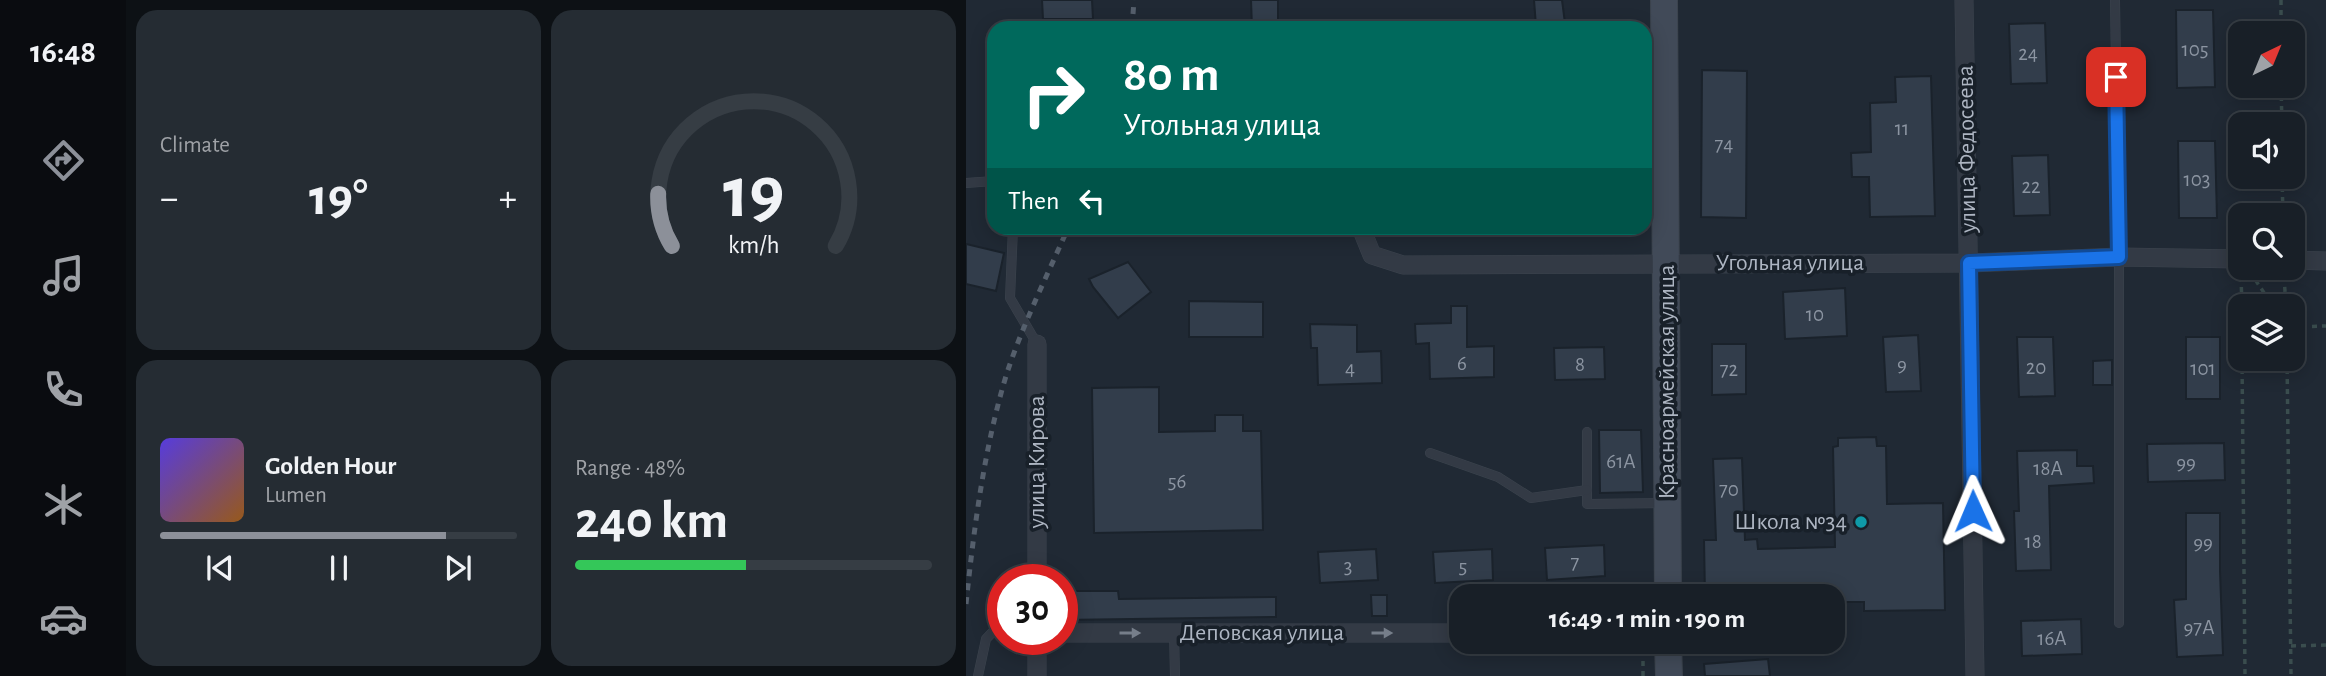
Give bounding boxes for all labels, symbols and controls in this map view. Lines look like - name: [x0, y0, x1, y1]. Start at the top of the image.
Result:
- north arrow: [2228, 21, 2305, 98]
- map controls: [2228, 21, 2305, 371]
- text: 16:48: [30, 36, 96, 68]
- house number: 105: [2181, 39, 2209, 60]
- house number: 24: [2018, 43, 2038, 64]
- pin: [2086, 47, 2146, 107]
- icon: right: [1008, 49, 1099, 140]
- text: 80 m: [1123, 51, 1220, 100]
- icon: arrive: [2097, 58, 2135, 96]
- street label: улица Федосеева: [1954, 65, 1980, 234]
- text: Угольная улица: [1123, 109, 1321, 141]
- button: sound: [2228, 112, 2305, 189]
- house number: 11: [1895, 118, 1909, 139]
- text: Climate: [160, 134, 230, 157]
- house number: 74: [1715, 134, 1733, 155]
- icon: directions: [39, 136, 88, 185]
- text: 19: [723, 158, 784, 231]
- house number: 103: [2184, 169, 2210, 190]
- text: 19°: [309, 172, 368, 224]
- house number: 22: [2021, 176, 2041, 197]
- text: −: [160, 180, 178, 218]
- text: +: [499, 180, 517, 218]
- icon: left: [1073, 182, 1111, 220]
- text: Then: [1008, 188, 1059, 214]
- button: search: [2228, 203, 2305, 280]
- text: km/h: [728, 233, 779, 258]
- icon: music: [39, 251, 88, 300]
- street label: Угольная улица: [1716, 251, 1864, 275]
- street label: Красноармейская улица: [1655, 264, 1679, 500]
- button: layers: [2228, 294, 2305, 371]
- house number: 10: [1806, 304, 1824, 325]
- house number: 6: [1457, 353, 1467, 374]
- house number: 8: [1575, 354, 1585, 375]
- house number: 9: [1897, 354, 1907, 375]
- house number: 20: [2026, 357, 2046, 378]
- house number: 4: [1345, 358, 1355, 379]
- house number: 101: [2190, 358, 2216, 379]
- house number: 72: [1720, 359, 1738, 380]
- icon: phone: [39, 365, 88, 414]
- street label: улица Кирова: [1025, 395, 1049, 530]
- house number: 61А: [1606, 451, 1636, 472]
- house number: 99: [2176, 452, 2196, 473]
- text: Golden Hour: [265, 453, 396, 479]
- text: Range · 48%: [575, 457, 685, 480]
- house number: 18А: [2033, 458, 2063, 479]
- house number: 56: [1168, 471, 1186, 492]
- position arrow: [1936, 474, 2010, 548]
- house number: 70: [1719, 479, 1739, 500]
- icon: climate: [39, 480, 88, 529]
- text: Lumen: [265, 484, 327, 507]
- text: 240 km: [575, 495, 728, 547]
- place label: Школа №34: [1734, 510, 1847, 534]
- marker: Школа №34: [1853, 514, 1869, 530]
- house number: 18: [2024, 531, 2042, 552]
- house number: 99: [2193, 532, 2213, 553]
- icon: previous: [201, 549, 239, 587]
- icon: pause: [320, 549, 358, 587]
- icon: next: [439, 549, 477, 587]
- house number: 7: [1571, 552, 1580, 573]
- house number: 3: [1344, 556, 1352, 577]
- house number: 5: [1459, 556, 1467, 577]
- speed limit sign: 30: [987, 564, 1078, 655]
- icon: car: [39, 594, 88, 643]
- text: 16:49 · 1 min · 190 m: [1549, 606, 1745, 632]
- house number: 97А: [2184, 617, 2214, 638]
- street label: Деповская улица: [1180, 621, 1344, 645]
- one-way arrow: [1120, 627, 1142, 639]
- one-way arrow: [1372, 627, 1394, 639]
- house number: 16А: [2037, 628, 2067, 649]

